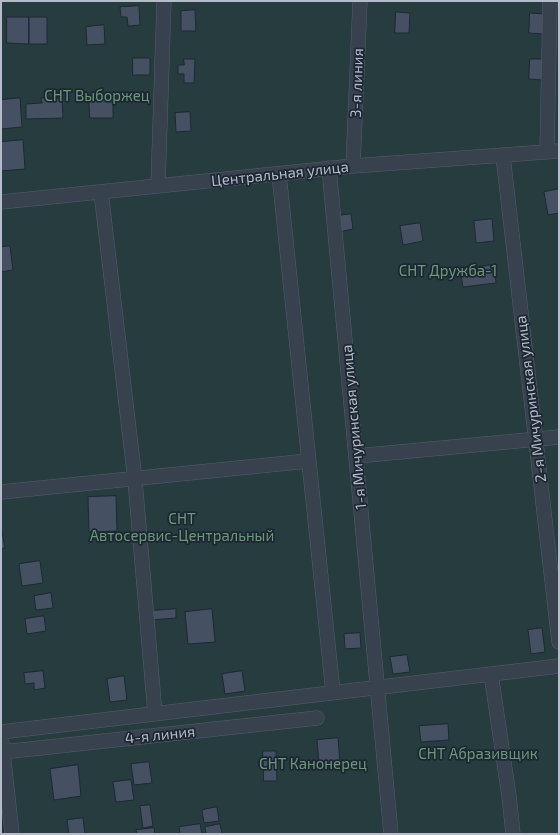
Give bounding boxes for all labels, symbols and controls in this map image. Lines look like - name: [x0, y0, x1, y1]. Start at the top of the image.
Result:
- street label: 3-я линия: [347, 48, 367, 118]
- park label: СНТ Выборжец: [44, 87, 150, 105]
- street label: Центральная улица: [210, 158, 350, 190]
- park label: СНТ Дружба-1: [399, 262, 497, 280]
- street label: 2-я Мичуринская улица: [512, 315, 550, 483]
- street label: 1-я Мичуринская улица: [338, 344, 370, 510]
- park label: СНТ Автосервис-Центральный: [90, 510, 274, 545]
- street label: 4-я линия: [124, 722, 196, 748]
- park label: СНТ Абразивщик: [418, 745, 538, 763]
- park label: СНТ Канонерец: [259, 755, 367, 773]

